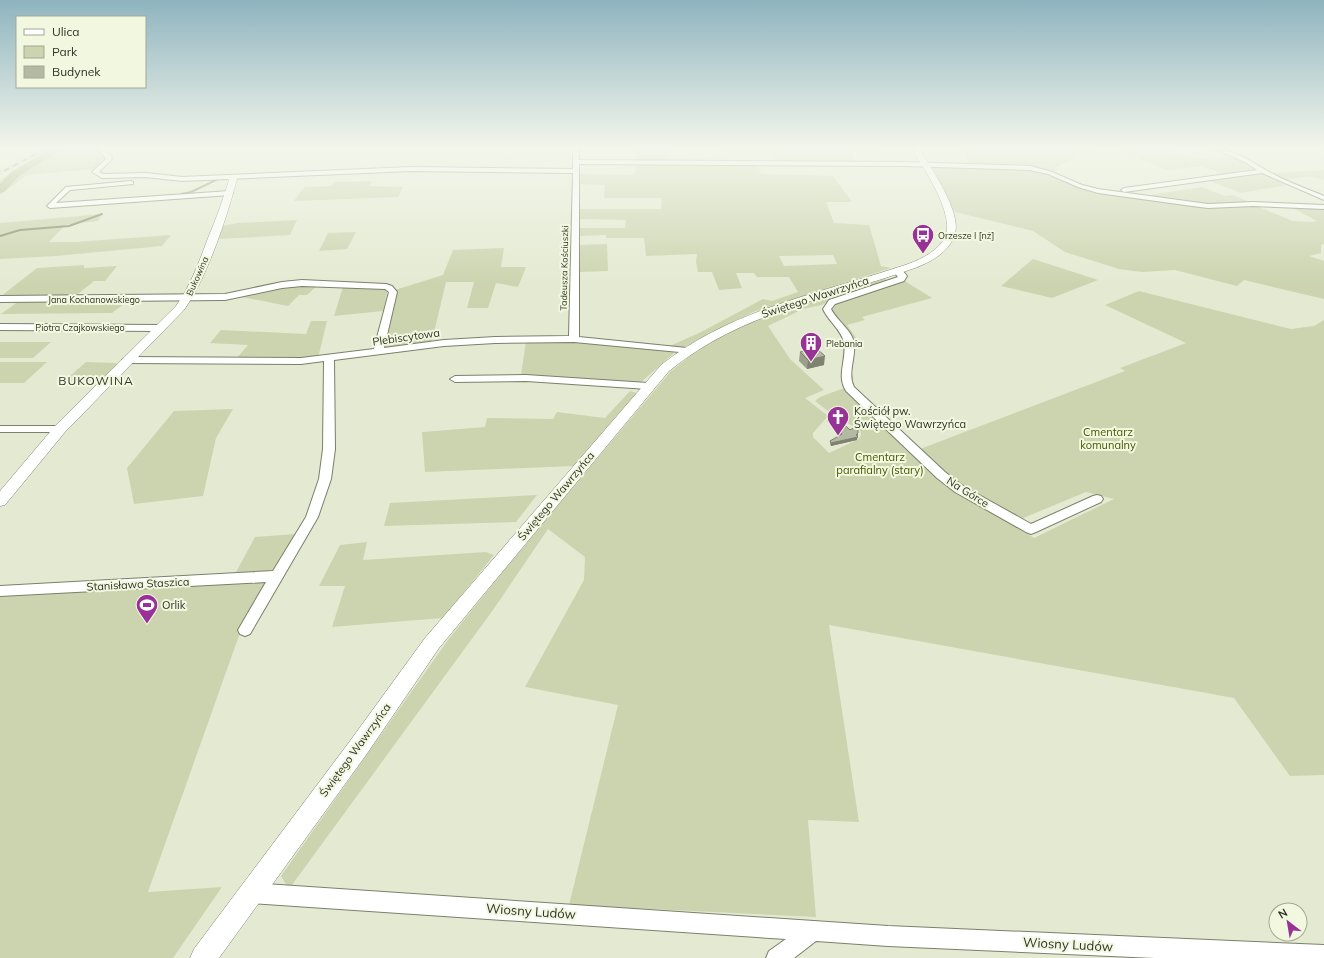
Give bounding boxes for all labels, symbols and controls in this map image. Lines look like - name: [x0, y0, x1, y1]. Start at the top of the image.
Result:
- legend: [16, 16, 146, 88]
- text: Ulica: [52, 24, 80, 39]
- text: Park: [52, 44, 78, 59]
- text: Budynek: [52, 64, 101, 79]
- bus stop icon: Orzesze I [nż]: [910, 222, 936, 255]
- street label: Tadeusza Kościuszki: [558, 225, 570, 311]
- place label: Orzesze I [nż]: [938, 230, 994, 241]
- street label: Bukowina: [184, 255, 210, 297]
- street label: Świętego Wawrzyńca: [760, 273, 870, 321]
- street label: Jana Kochanowskiego: [48, 294, 140, 305]
- street label: Piotra Czajkowskiego: [35, 322, 125, 333]
- street label: Plebiscytowa: [371, 325, 441, 349]
- building icon: Plebania: [798, 330, 824, 363]
- place label: Plebania: [826, 338, 863, 349]
- district label: BUKOWINA: [58, 373, 134, 388]
- church icon: Kościół pw. Świętego Wawrzyńca: [825, 404, 851, 437]
- place label: Kościół pw. Świętego Wawrzyńca: [854, 404, 966, 431]
- park label: Cmentarz komunalny: [1080, 425, 1136, 452]
- street label: Świętego Wawrzyńca: [515, 449, 597, 543]
- park label: Cmentarz parafialny (stary): [836, 450, 924, 477]
- street label: Na Górce: [944, 474, 992, 510]
- street label: Stanisława Staszica: [86, 574, 190, 594]
- sports icon: Orlik: [134, 592, 160, 625]
- place label: Orlik: [162, 598, 186, 612]
- street label: Świętego Wawrzyńca: [316, 701, 394, 799]
- street label: Wiosny Ludów: [485, 900, 577, 922]
- north arrow: [1268, 902, 1308, 942]
- text: N: [1276, 905, 1290, 922]
- street label: Wiosny Ludów: [1023, 934, 1113, 954]

